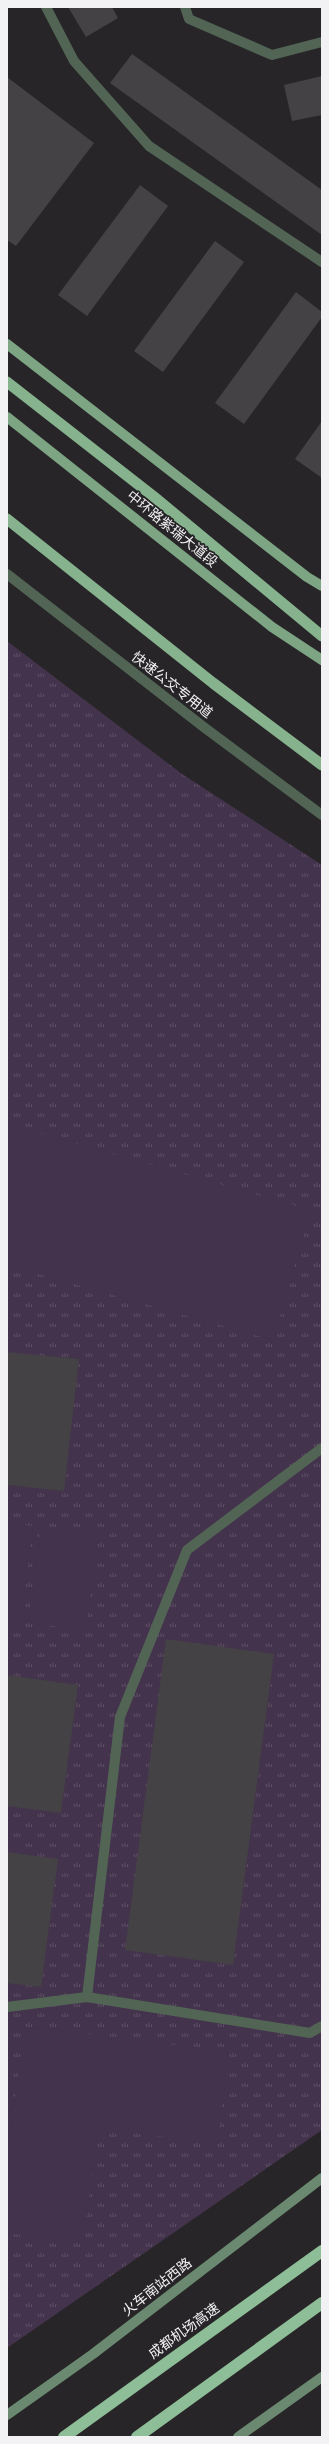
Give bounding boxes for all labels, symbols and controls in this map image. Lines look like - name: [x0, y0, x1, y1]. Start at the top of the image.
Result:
- street label: 中环路紫瑞大道段: [124, 488, 220, 570]
- street label: 快速公交专用道: [129, 648, 216, 721]
- street label: 火车南站西路: [119, 2254, 195, 2319]
- street label: 成都机场高速: [146, 2300, 222, 2362]

